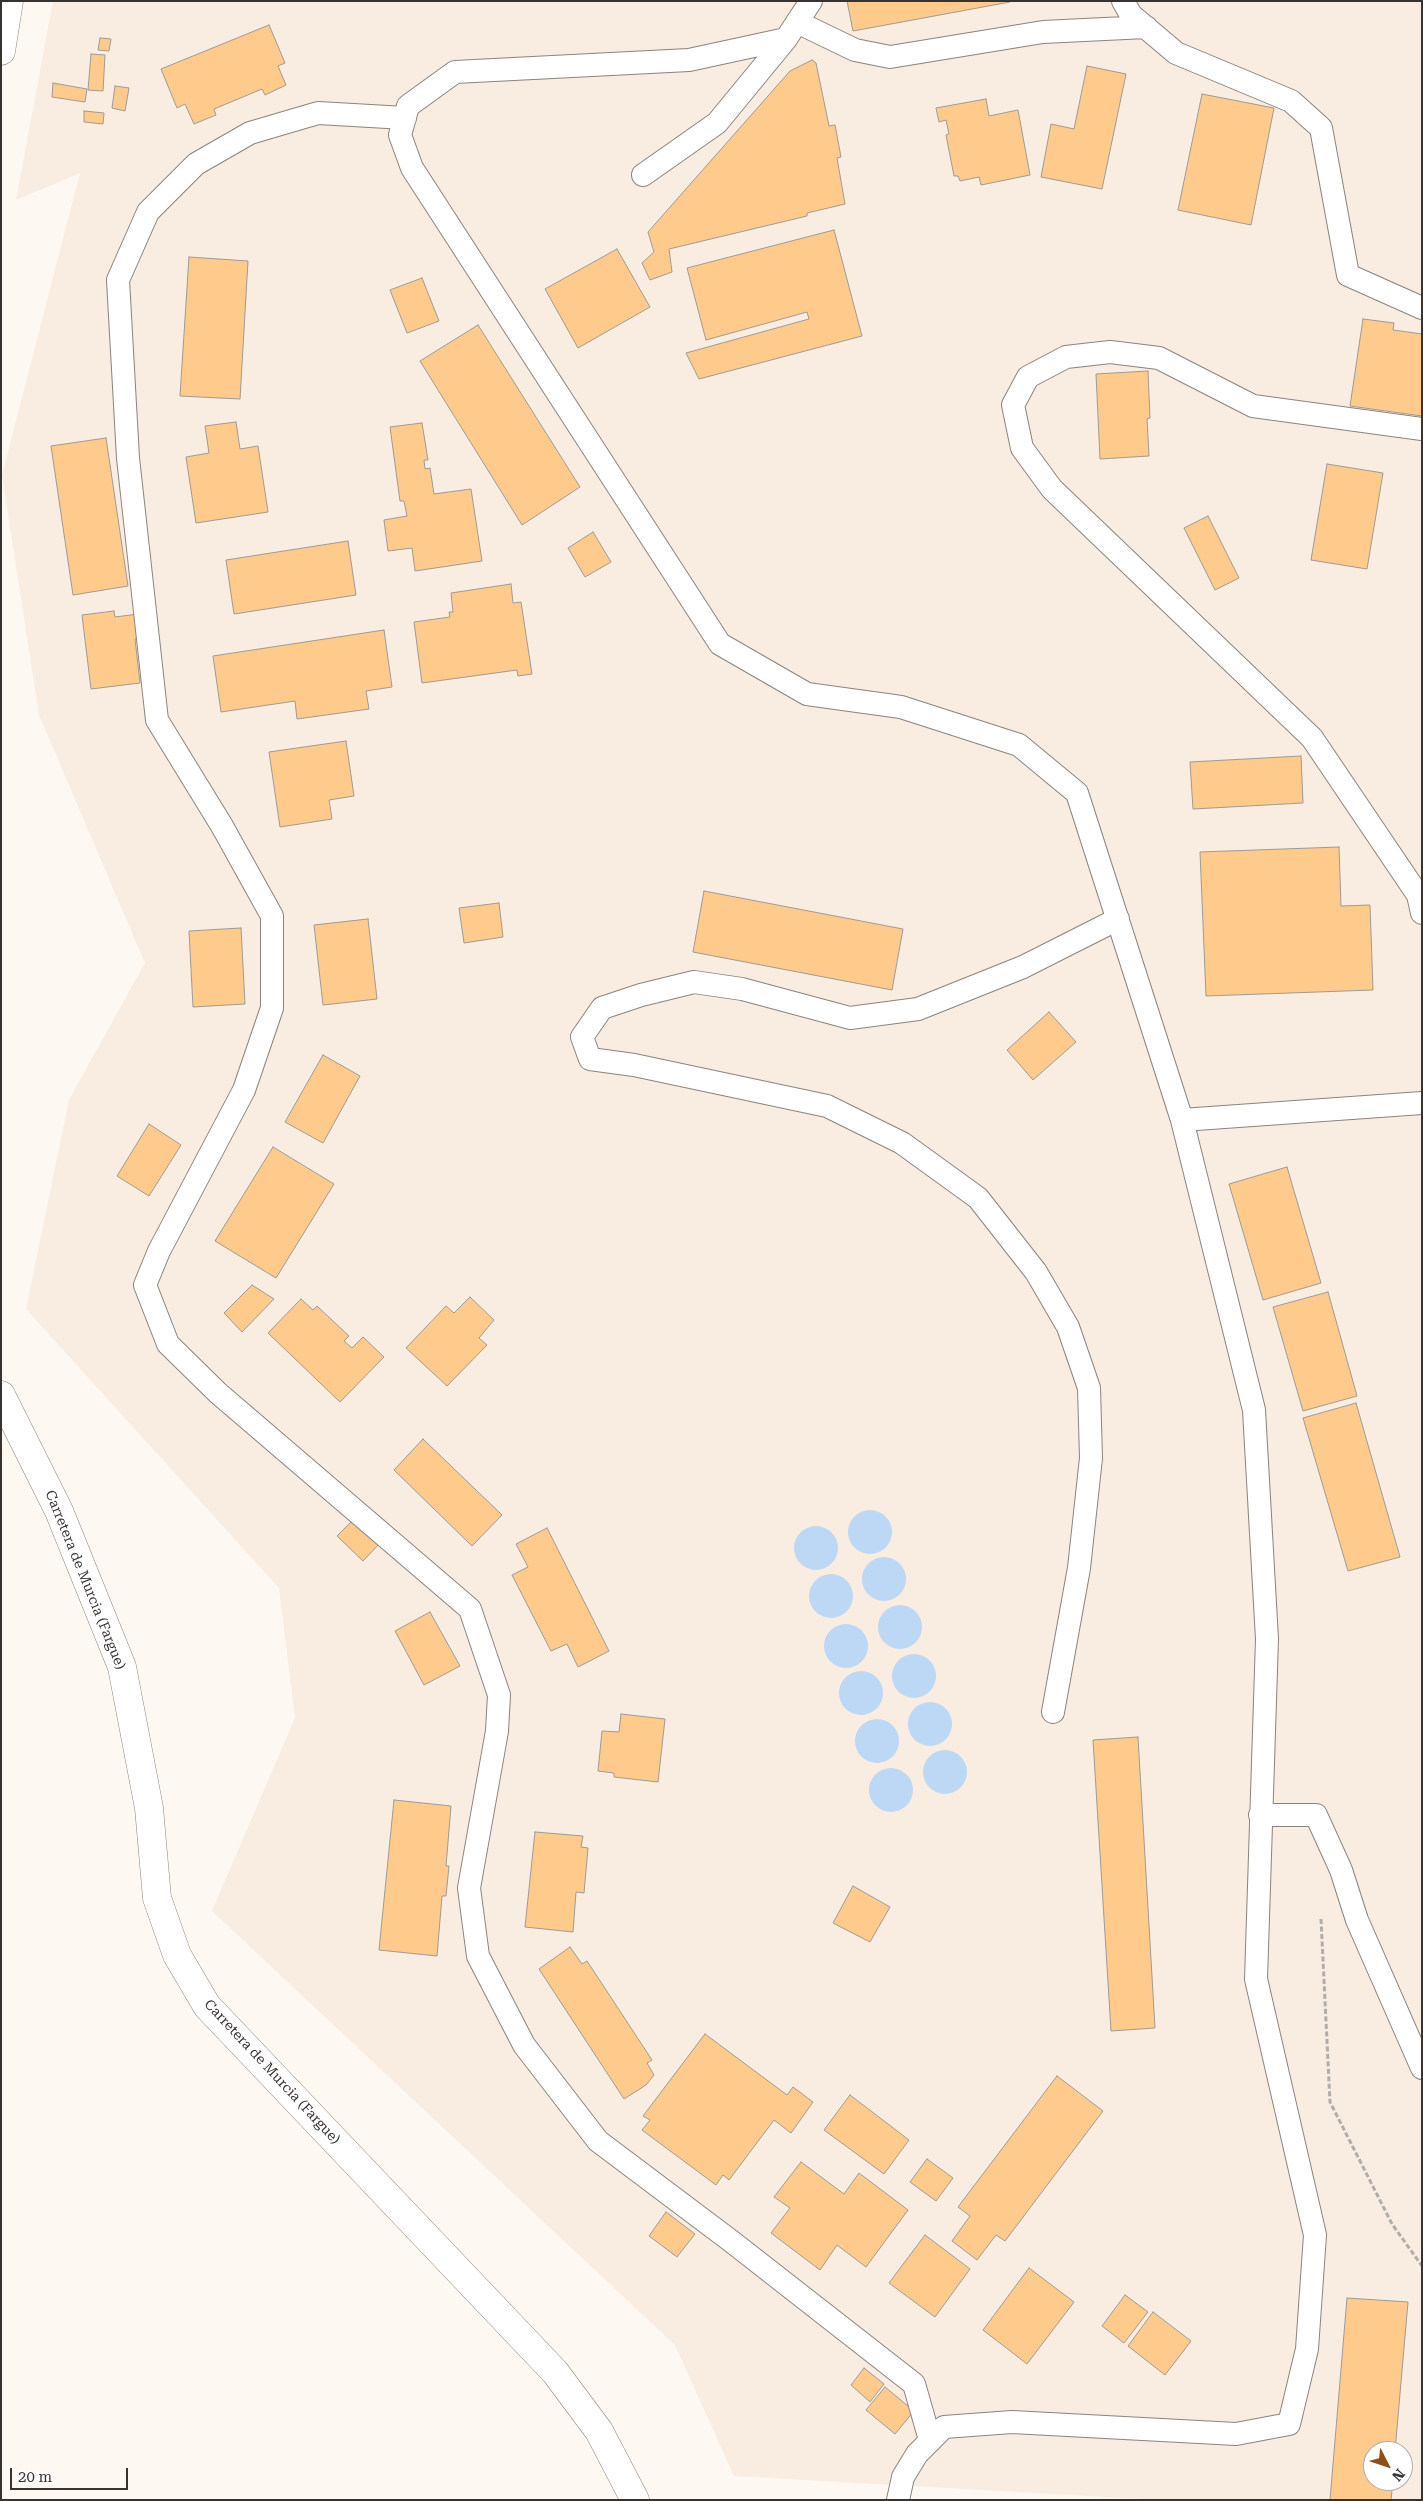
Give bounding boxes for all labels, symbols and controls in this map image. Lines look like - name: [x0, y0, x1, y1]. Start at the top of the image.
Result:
- street label: Carretera de Murcia (Fargue): [41, 1488, 129, 1672]
- street label: Carretera de Murcia (Fargue): [200, 1996, 344, 2148]
- north arrow: [1363, 2441, 1413, 2491]
- scale bar: [12, 2458, 130, 2490]
- text: N: [1389, 2466, 1408, 2485]
- text: 20 m: [18, 2468, 52, 2486]

